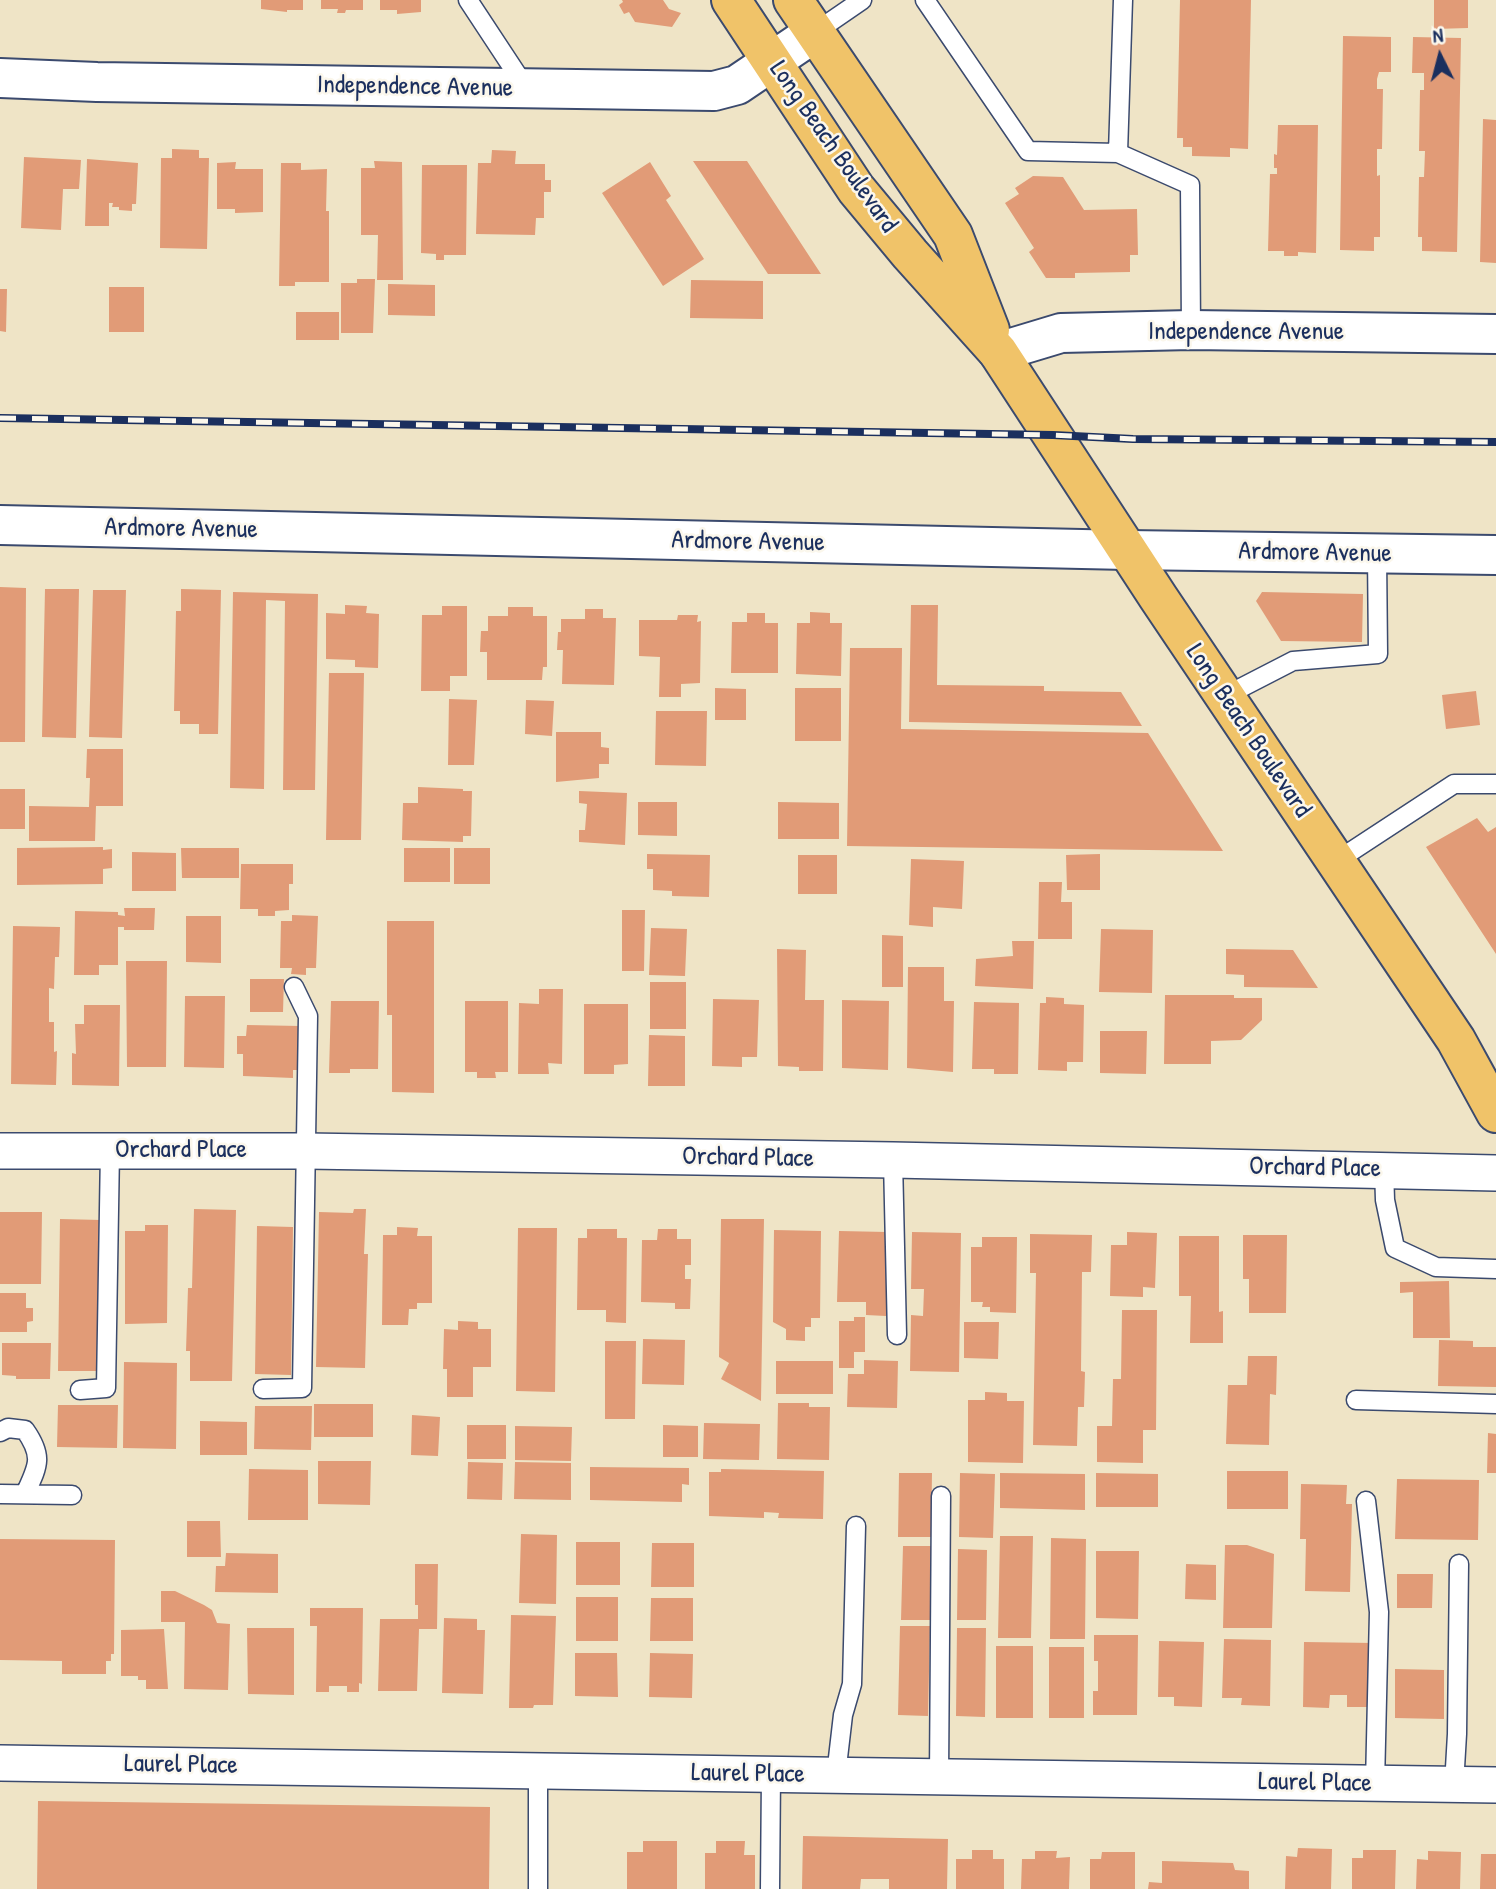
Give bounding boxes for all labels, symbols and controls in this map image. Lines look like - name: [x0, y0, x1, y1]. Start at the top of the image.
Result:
- north arrow: [1405, 21, 1475, 91]
- text: N: [1431, 22, 1444, 49]
- street label: Long Beach Boulevard: [762, 55, 904, 239]
- street label: Independence Avenue: [317, 70, 513, 104]
- street label: Independence Avenue: [1148, 316, 1344, 348]
- street label: Ardmore Avenue: [104, 512, 258, 546]
- street label: Ardmore Avenue: [671, 525, 825, 559]
- street label: Ardmore Avenue: [1238, 536, 1392, 570]
- street label: Long Beach Boulevard: [1179, 638, 1317, 824]
- street label: Orchard Place: [115, 1134, 247, 1166]
- street label: Orchard Place: [682, 1141, 814, 1175]
- street label: Orchard Place: [1249, 1151, 1381, 1185]
- street label: Laurel Place: [124, 1748, 238, 1782]
- street label: Laurel Place: [691, 1757, 805, 1791]
- street label: Laurel Place: [1258, 1766, 1372, 1800]

